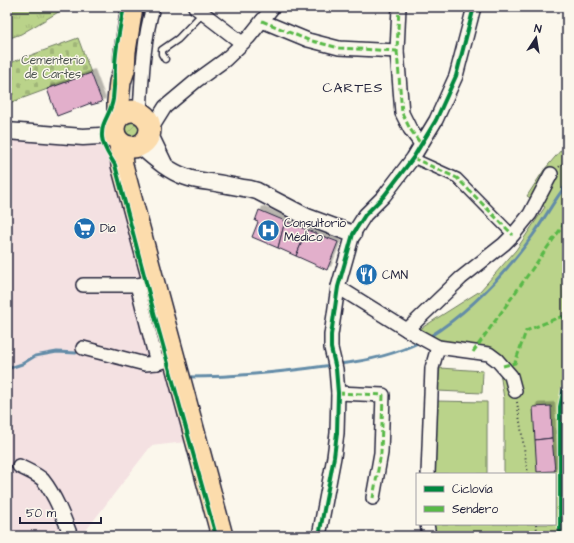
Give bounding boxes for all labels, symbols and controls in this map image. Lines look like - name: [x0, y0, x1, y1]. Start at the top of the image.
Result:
- north arrow: [516, 18, 556, 58]
- text: N: [533, 21, 543, 37]
- park label: Cementerio de Cartes: [21, 52, 85, 83]
- district label: CARTES: [323, 78, 383, 98]
- supermarket icon: Dia: [71, 215, 97, 241]
- place label: Consultorio Médico: [284, 215, 346, 246]
- hospital icon: Consultorio Médico: [256, 217, 282, 243]
- place label: Dia: [100, 220, 116, 237]
- restaurant icon: CMN: [353, 262, 379, 288]
- place label: CMN: [382, 267, 408, 284]
- legend: [416, 473, 556, 525]
- text: Ciclovía: [452, 481, 493, 498]
- scale bar: [20, 499, 101, 525]
- text: Sendero: [452, 501, 498, 518]
- text: 50 m: [26, 505, 57, 522]

